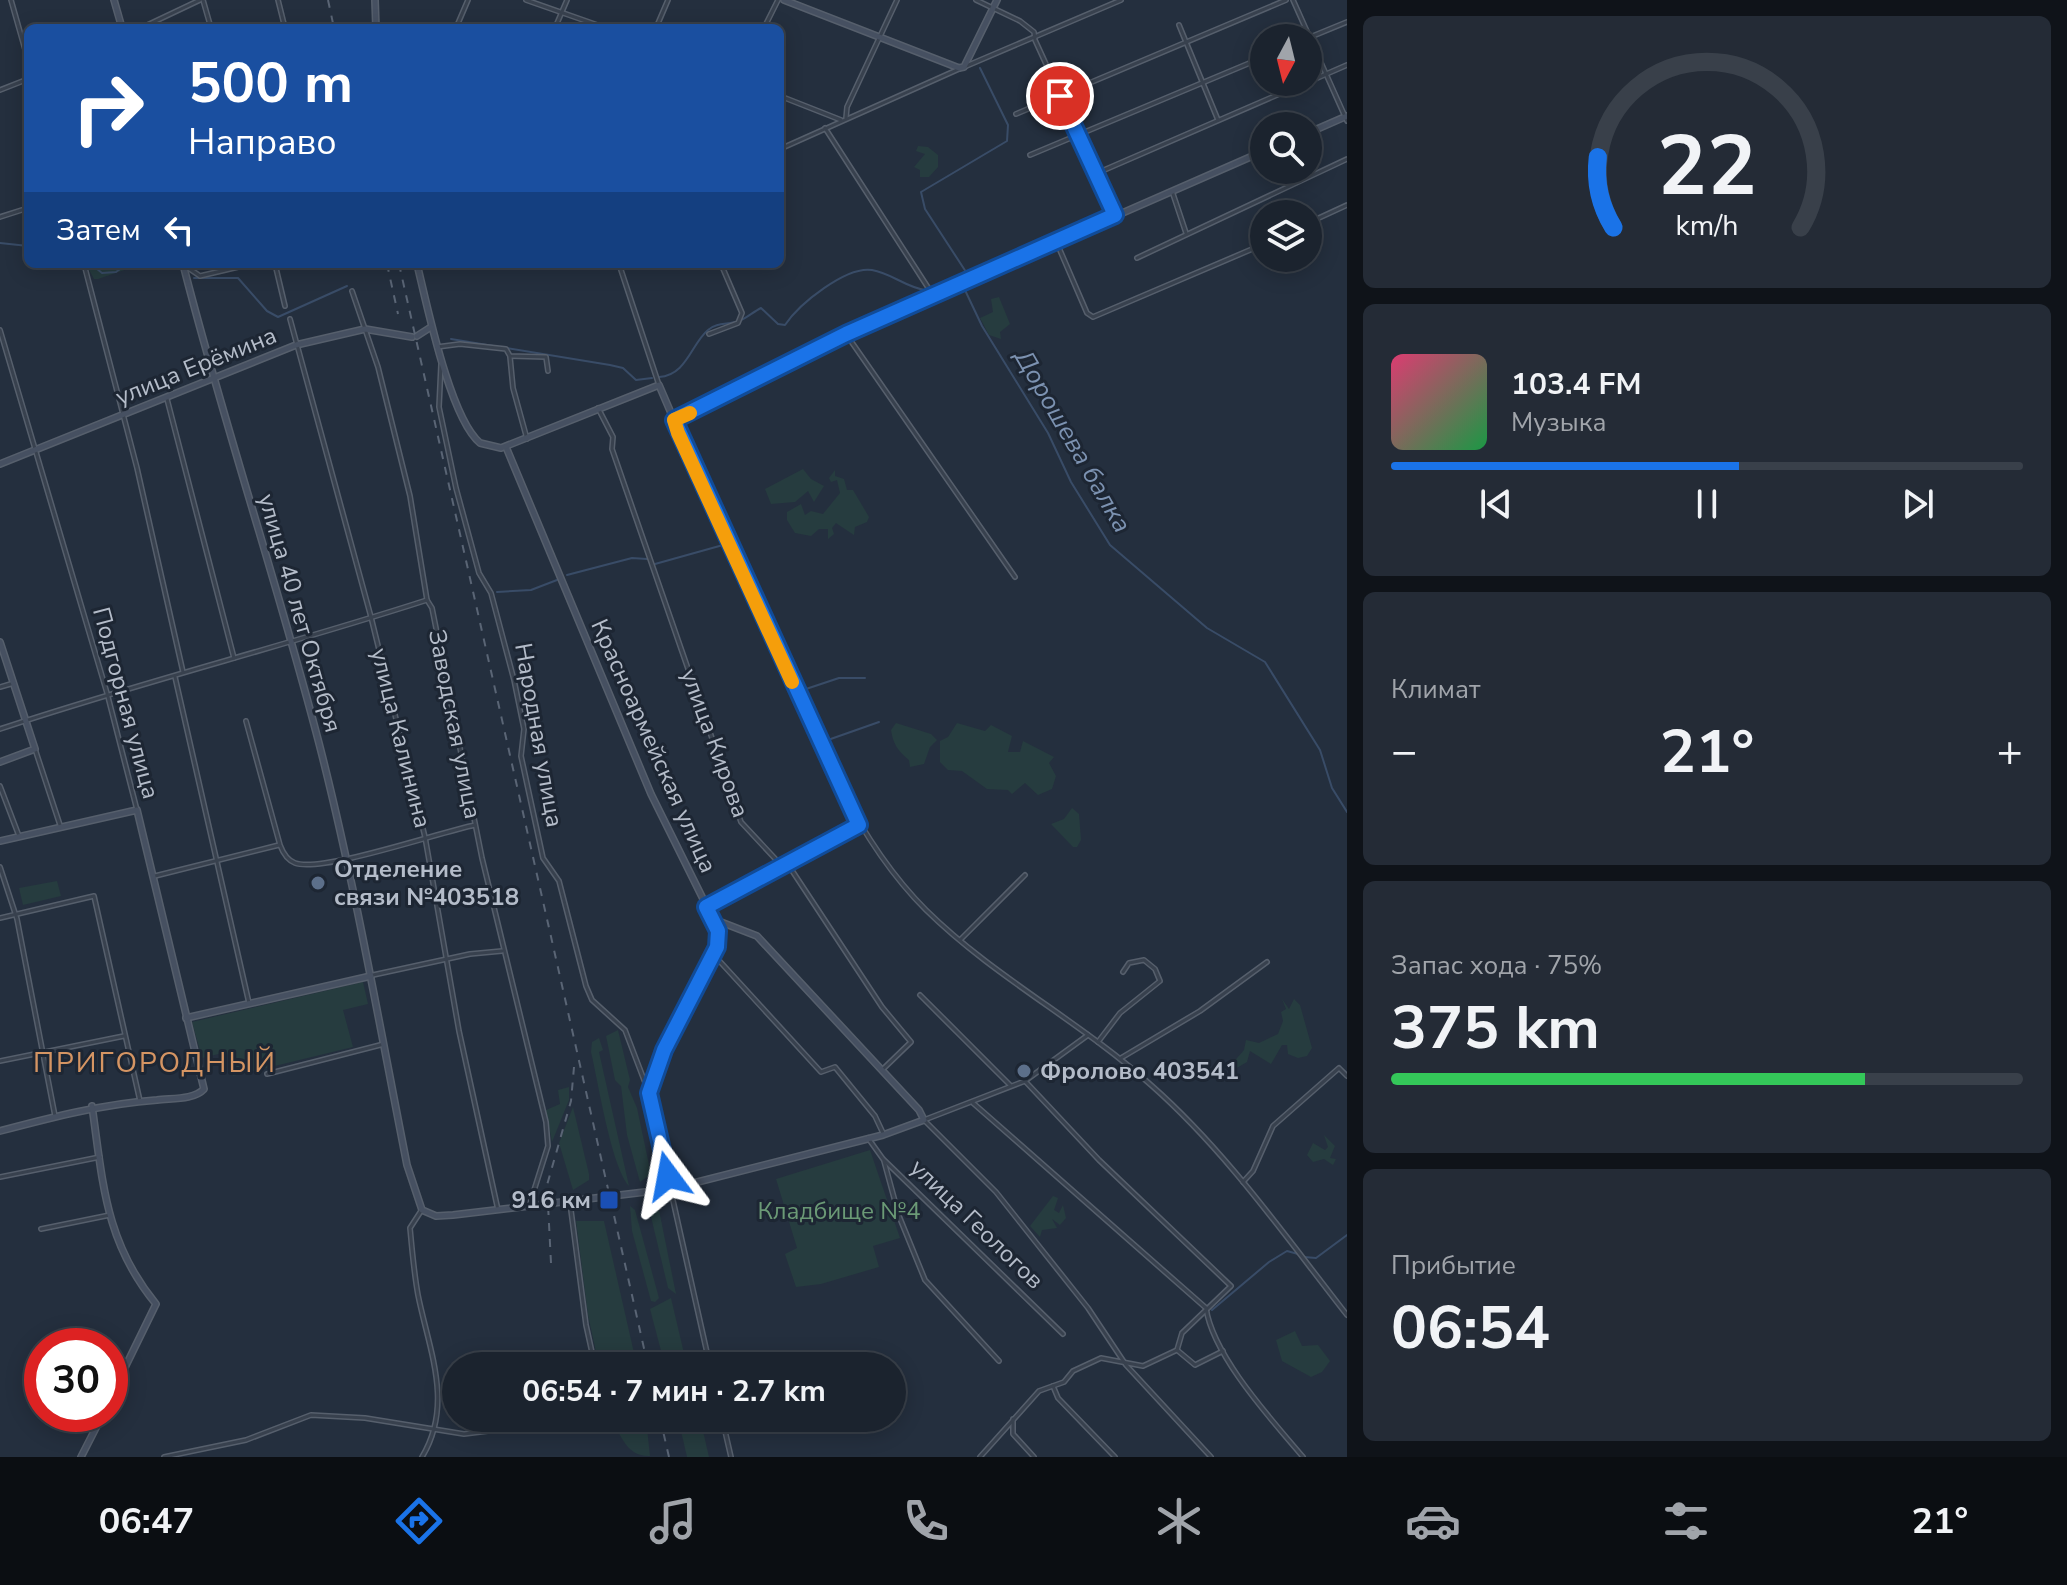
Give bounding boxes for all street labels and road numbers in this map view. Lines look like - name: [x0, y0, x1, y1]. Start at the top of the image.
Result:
- street label: улица Ерёмина: [111, 319, 281, 413]
- street label: улица 40 лет Октября: [251, 490, 349, 736]
- street label: Подгорная улица: [85, 604, 167, 802]
- street label: Красноармейская улица: [584, 614, 724, 878]
- street label: Заводская улица: [421, 627, 489, 821]
- street label: Народная улица: [507, 640, 571, 830]
- street label: улица Калинина: [363, 645, 439, 831]
- street label: улица Кирова: [673, 664, 757, 822]
- street label: улица Геологов: [903, 1152, 1051, 1296]

